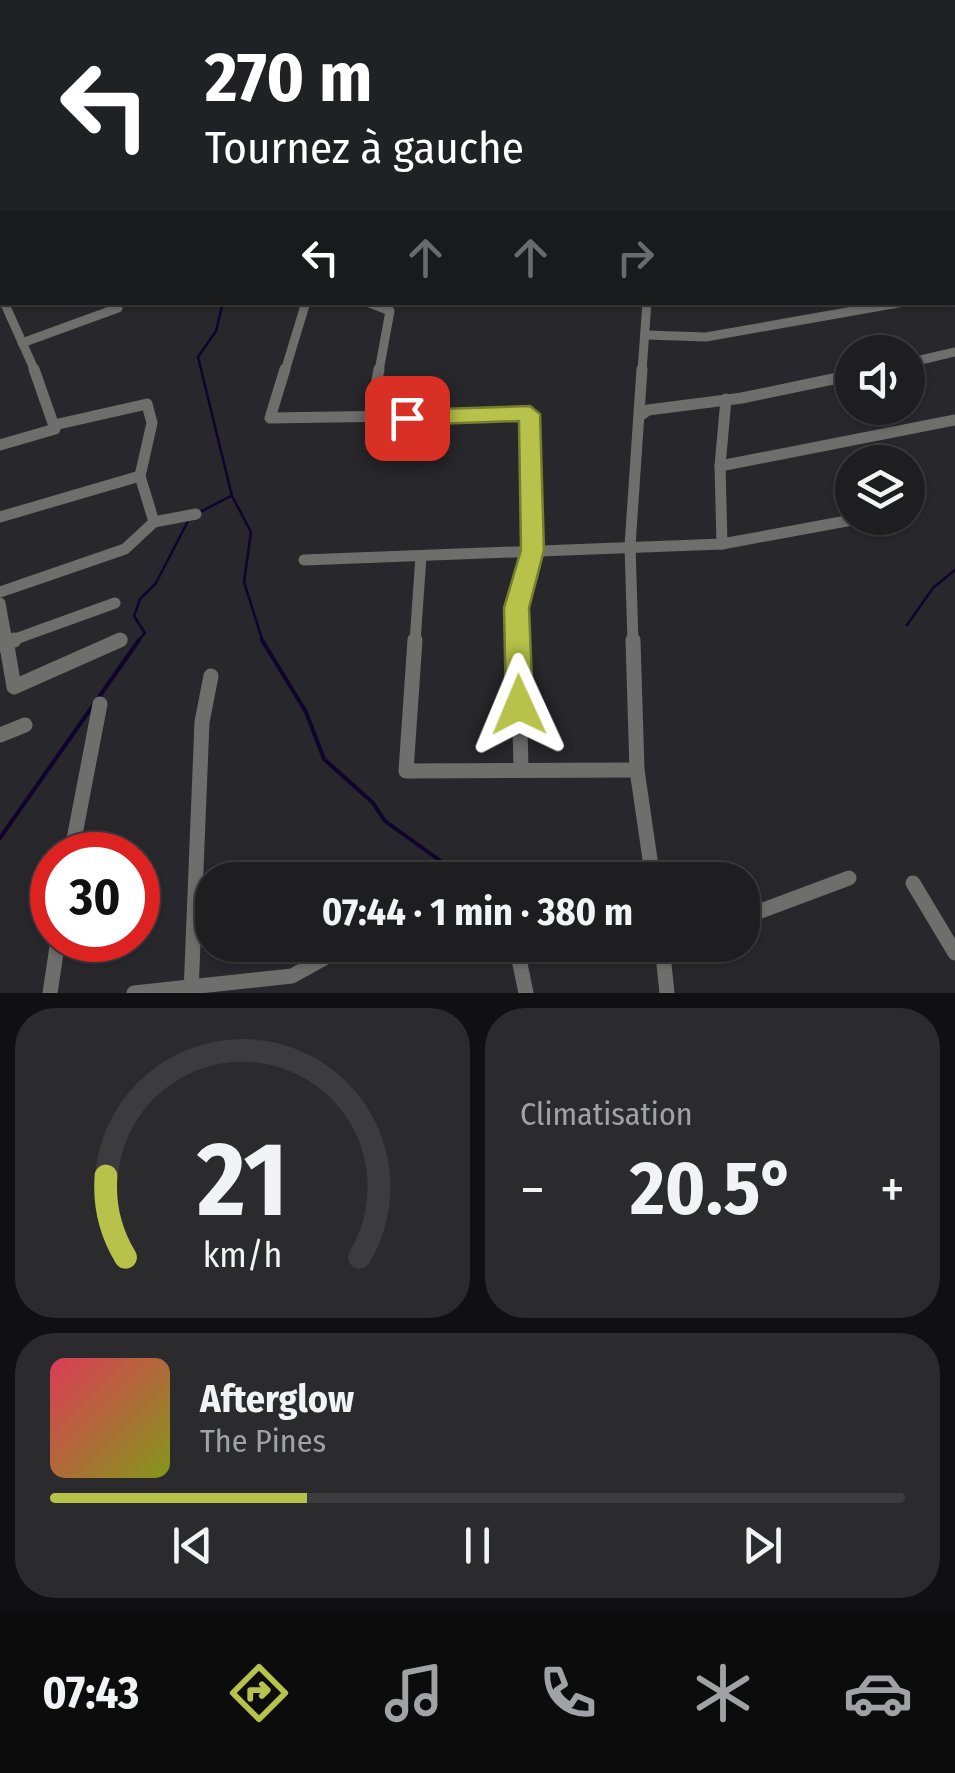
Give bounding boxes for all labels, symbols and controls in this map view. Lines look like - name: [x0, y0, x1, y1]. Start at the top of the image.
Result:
- text: 270 m: [205, 36, 372, 120]
- icon: left: [40, 40, 170, 170]
- text: Tournez à gauche: [205, 121, 524, 175]
- icon: left: [293, 230, 348, 285]
- icon: ahead: [398, 230, 453, 285]
- icon: ahead: [503, 230, 558, 285]
- icon: right: [608, 230, 663, 285]
- map controls: [835, 335, 925, 535]
- button: sound: [835, 335, 925, 425]
- pin: [365, 376, 450, 461]
- icon: arrive: [380, 391, 435, 446]
- button: layers: [835, 445, 925, 535]
- position arrow: [467, 653, 571, 757]
- speed limit sign: 30: [30, 832, 160, 962]
- text: 07:44 · 1 min · 380 m: [322, 889, 633, 935]
- text: Climatisation: [520, 1095, 693, 1133]
- text: 21: [196, 1118, 288, 1243]
- text: 20.5°: [630, 1144, 795, 1234]
- text: −: [520, 1157, 545, 1223]
- text: +: [880, 1157, 905, 1223]
- text: km/h: [203, 1234, 282, 1276]
- text: Afterglow: [200, 1376, 354, 1422]
- text: The Pines: [200, 1422, 326, 1460]
- icon: previous: [165, 1518, 220, 1573]
- icon: pause: [450, 1518, 505, 1573]
- icon: next: [735, 1518, 790, 1573]
- icon: directions: [224, 1658, 294, 1728]
- icon: music: [379, 1658, 449, 1728]
- icon: phone: [533, 1658, 603, 1728]
- icon: climate: [688, 1658, 758, 1728]
- icon: car: [843, 1658, 913, 1728]
- text: 07:43: [42, 1666, 139, 1720]

